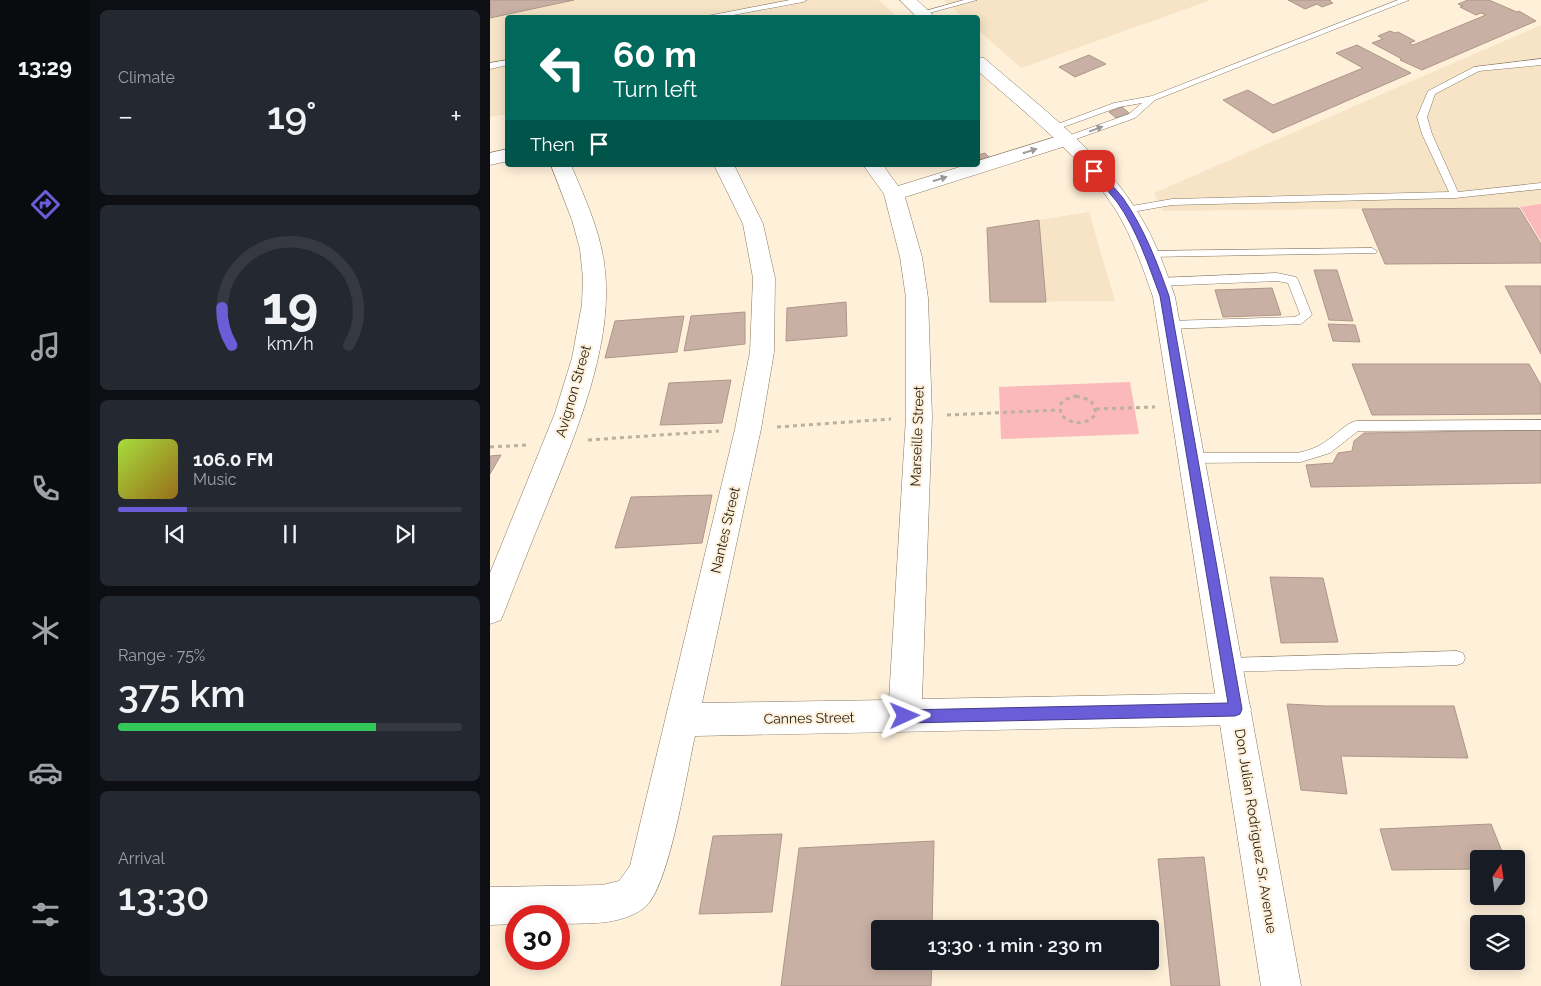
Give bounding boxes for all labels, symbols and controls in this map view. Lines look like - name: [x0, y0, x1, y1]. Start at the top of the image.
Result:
- text: 60 m: [613, 34, 697, 75]
- icon: left: [530, 35, 595, 100]
- text: 13:29: [18, 54, 72, 80]
- text: Climate: [118, 68, 175, 87]
- text: Turn left: [613, 76, 697, 102]
- text: 19°: [267, 93, 317, 138]
- text: −: [118, 100, 133, 133]
- text: +: [450, 100, 462, 133]
- one-way arrow: [1089, 125, 1104, 133]
- icon: arrive: [585, 130, 613, 158]
- text: Then: [530, 133, 575, 155]
- one-way arrow: [1023, 147, 1038, 154]
- pin: [1073, 150, 1115, 192]
- icon: arrive: [1080, 157, 1108, 185]
- one-way arrow: [933, 175, 948, 183]
- icon: directions: [28, 187, 63, 222]
- text: 19: [262, 275, 318, 336]
- icon: music: [28, 329, 63, 364]
- text: km/h: [266, 333, 314, 354]
- street label: Avignon Street: [552, 343, 594, 439]
- street label: Marseille Street: [907, 385, 927, 487]
- text: 106.0 FM: [193, 448, 273, 470]
- text: Music: [193, 470, 237, 489]
- icon: phone: [28, 471, 63, 506]
- street label: Nantes Street: [707, 485, 743, 575]
- icon: previous: [161, 520, 189, 548]
- icon: pause: [276, 520, 304, 548]
- icon: next: [391, 520, 419, 548]
- icon: climate: [28, 613, 63, 648]
- text: Range · 75%: [118, 646, 205, 665]
- text: 375 km: [118, 671, 246, 716]
- position arrow: [878, 689, 930, 741]
- street label: Cannes Street: [763, 709, 855, 727]
- street label: Don Julian Rodriguez Sr. Avenue: [1232, 727, 1280, 935]
- icon: car: [28, 755, 63, 790]
- text: Arrival: [118, 849, 165, 868]
- north arrow: [1470, 850, 1525, 905]
- map controls: [1470, 850, 1525, 970]
- text: 13:30: [118, 874, 209, 919]
- icon: filters: [28, 897, 63, 932]
- speed limit sign: 30: [505, 905, 570, 970]
- button: layers: [1470, 915, 1525, 970]
- text: 13:30 · 1 min · 230 m: [928, 934, 1102, 956]

